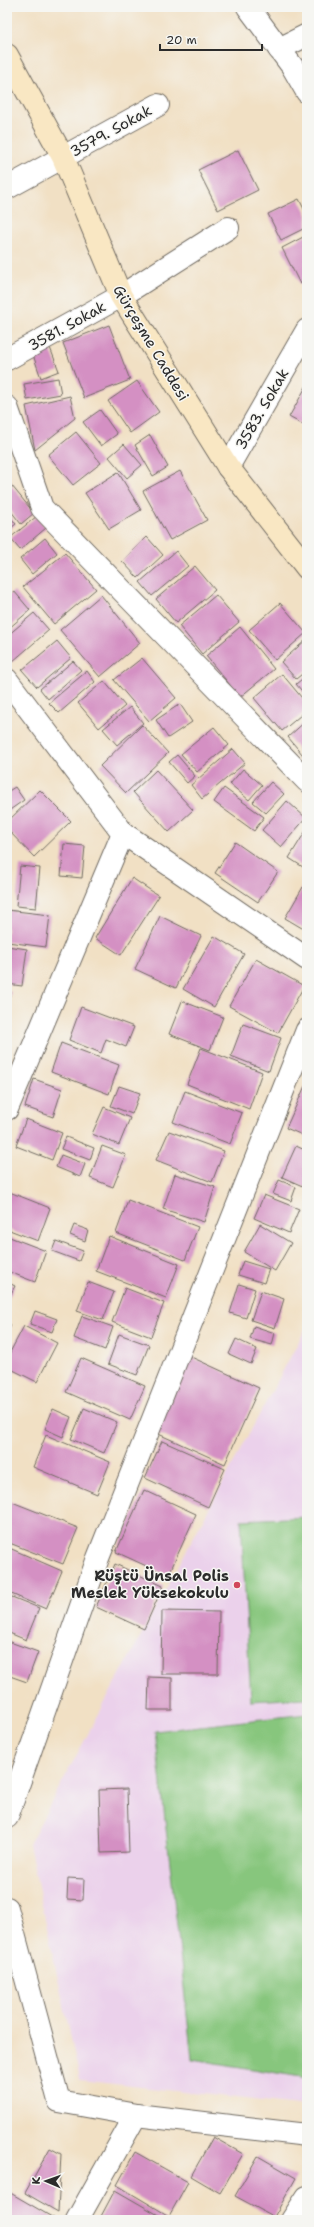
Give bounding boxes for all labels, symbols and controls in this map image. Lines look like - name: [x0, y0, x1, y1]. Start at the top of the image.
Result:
- scale bar: [160, 26, 262, 52]
- text: 20 m: [166, 32, 197, 48]
- street label: 3579. Sokak: [67, 100, 155, 162]
- street label: Gürçeşme Caddesi: [108, 281, 194, 405]
- street label: 3581. Sokak: [24, 296, 110, 356]
- street label: 3583. Sokak: [231, 365, 293, 453]
- place label: Rüştü Ünsal Polis Meslek Yüksekokulu: [71, 1566, 229, 1603]
- marker: Rüştü Ünsal Polis Meslek Yüksekokulu: [232, 1580, 242, 1590]
- north arrow: [26, 2161, 66, 2201]
- text: K: [29, 2176, 44, 2185]

